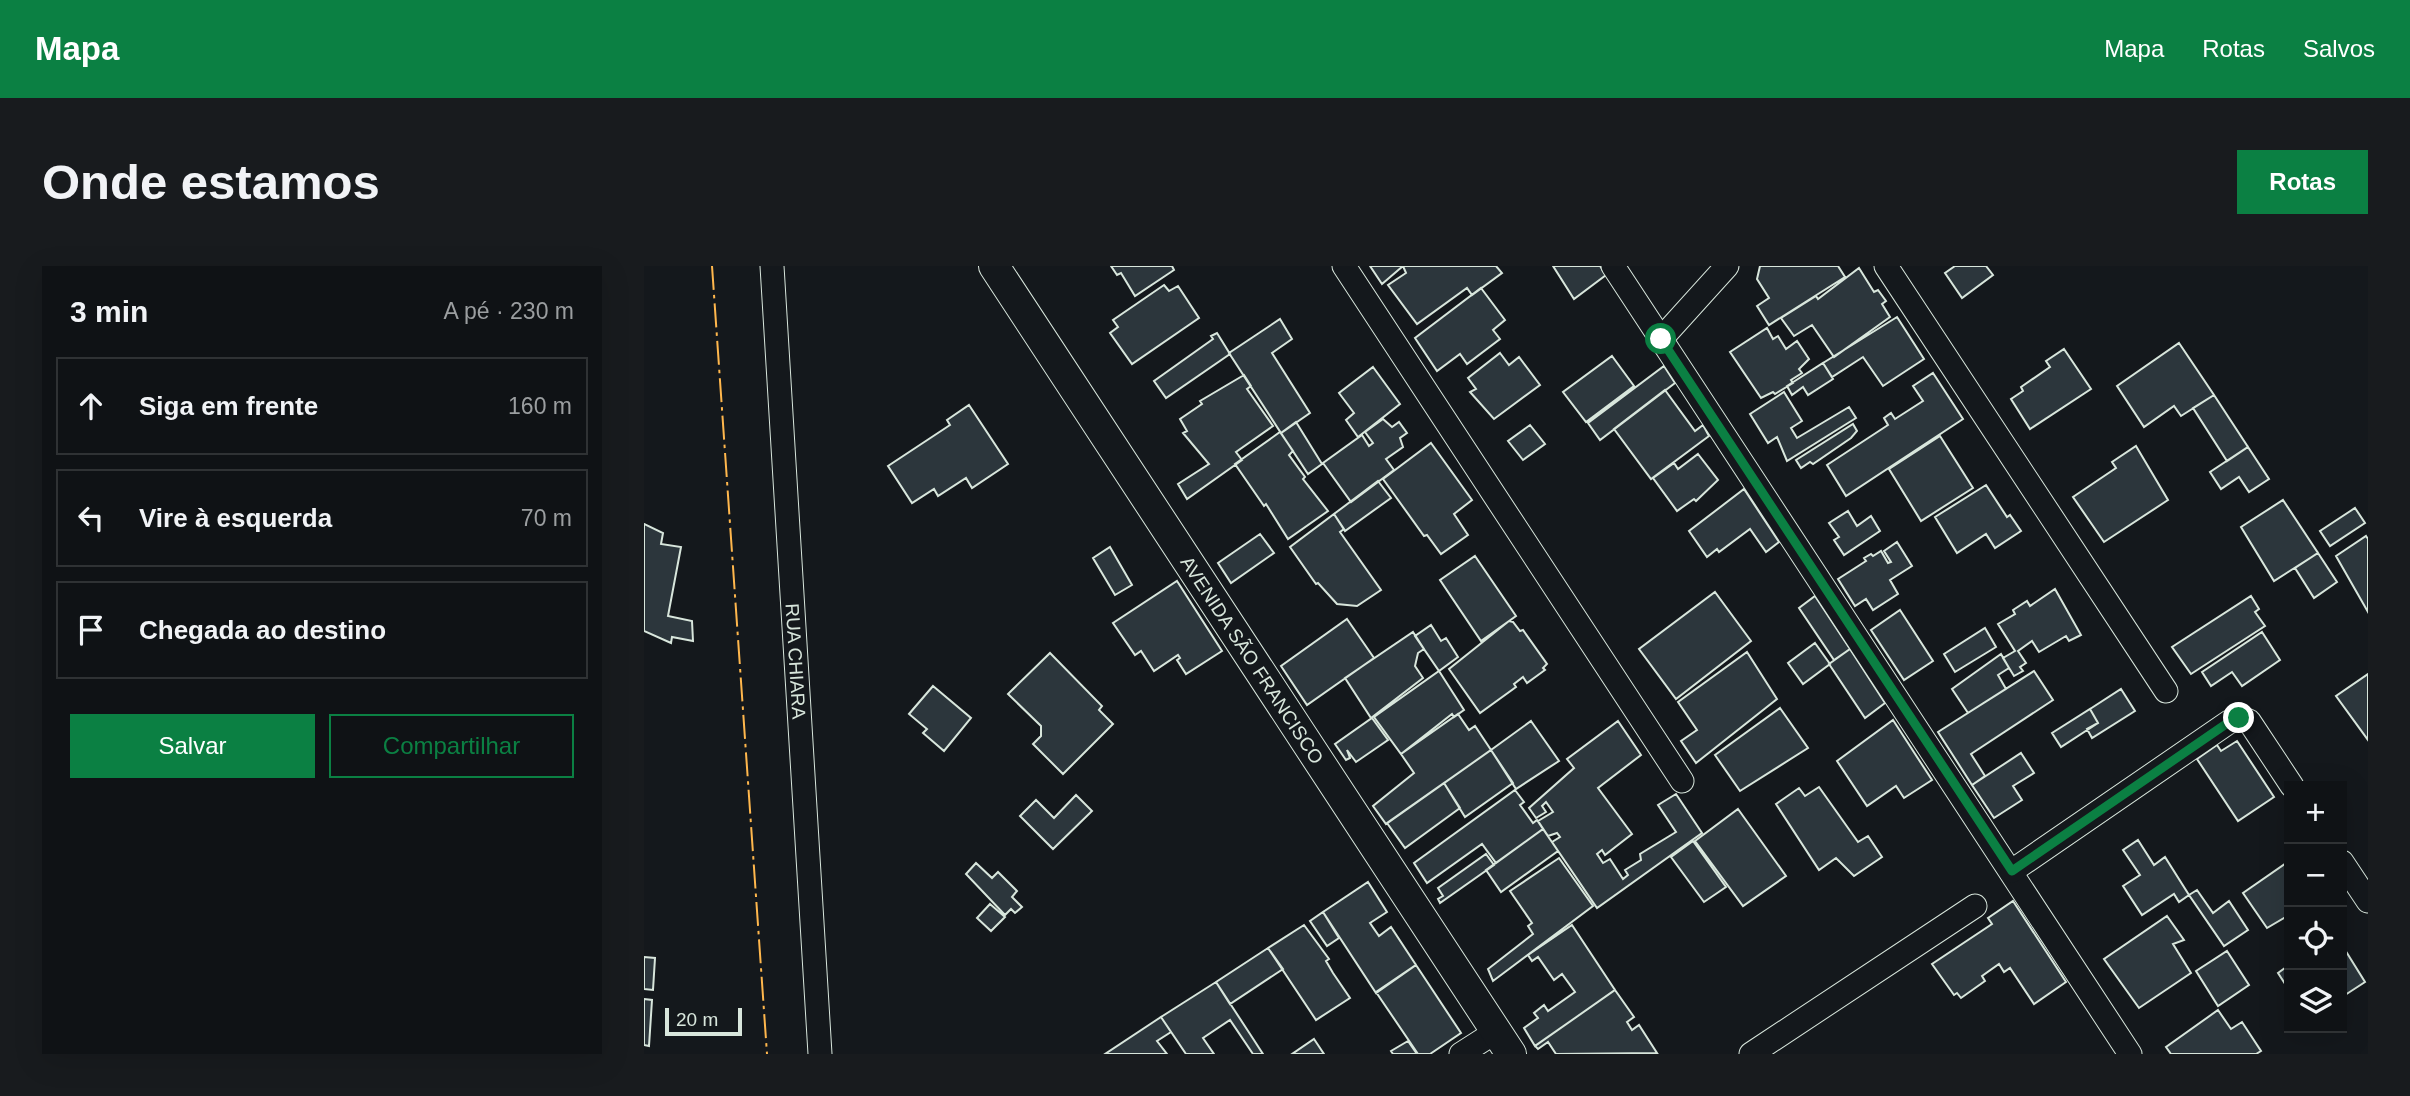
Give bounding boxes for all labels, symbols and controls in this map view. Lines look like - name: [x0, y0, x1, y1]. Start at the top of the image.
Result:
- text: Mapa: [35, 30, 119, 67]
- text: Mapa: [2104, 35, 2164, 62]
- text: Rotas: [2202, 35, 2265, 62]
- text: Salvos: [2303, 35, 2375, 62]
- button: Rotas: [2237, 150, 2368, 214]
- text: Onde estamos: [42, 155, 380, 209]
- text: 3 min: [70, 295, 148, 328]
- text: A pé · 230 m: [444, 298, 574, 324]
- route start: [1645, 323, 1676, 354]
- icon: ahead: [72, 387, 110, 425]
- text: Siga em frente: [139, 391, 318, 421]
- text: 160 m: [508, 393, 572, 419]
- icon: left: [72, 499, 110, 537]
- text: Vire à esquerda: [139, 503, 332, 533]
- text: 70 m: [521, 505, 572, 531]
- street label: AVENIDA SÃO FRANCISCO: [1176, 552, 1328, 768]
- street label: RUA CHIARA: [782, 603, 810, 720]
- icon: arrive: [72, 611, 110, 649]
- text: Chegada ao destino: [139, 615, 386, 645]
- route end: [2223, 702, 2254, 733]
- button: Salvar: [70, 714, 315, 778]
- button: Compartilhar: [329, 714, 574, 778]
- map controls: [2284, 781, 2347, 1033]
- button: +: [2284, 781, 2347, 844]
- button: −: [2284, 844, 2347, 907]
- button: locate: [2284, 907, 2347, 970]
- button: layers: [2284, 970, 2347, 1033]
- scale bar: [665, 1005, 742, 1037]
- text: 20 m: [676, 1009, 718, 1030]

